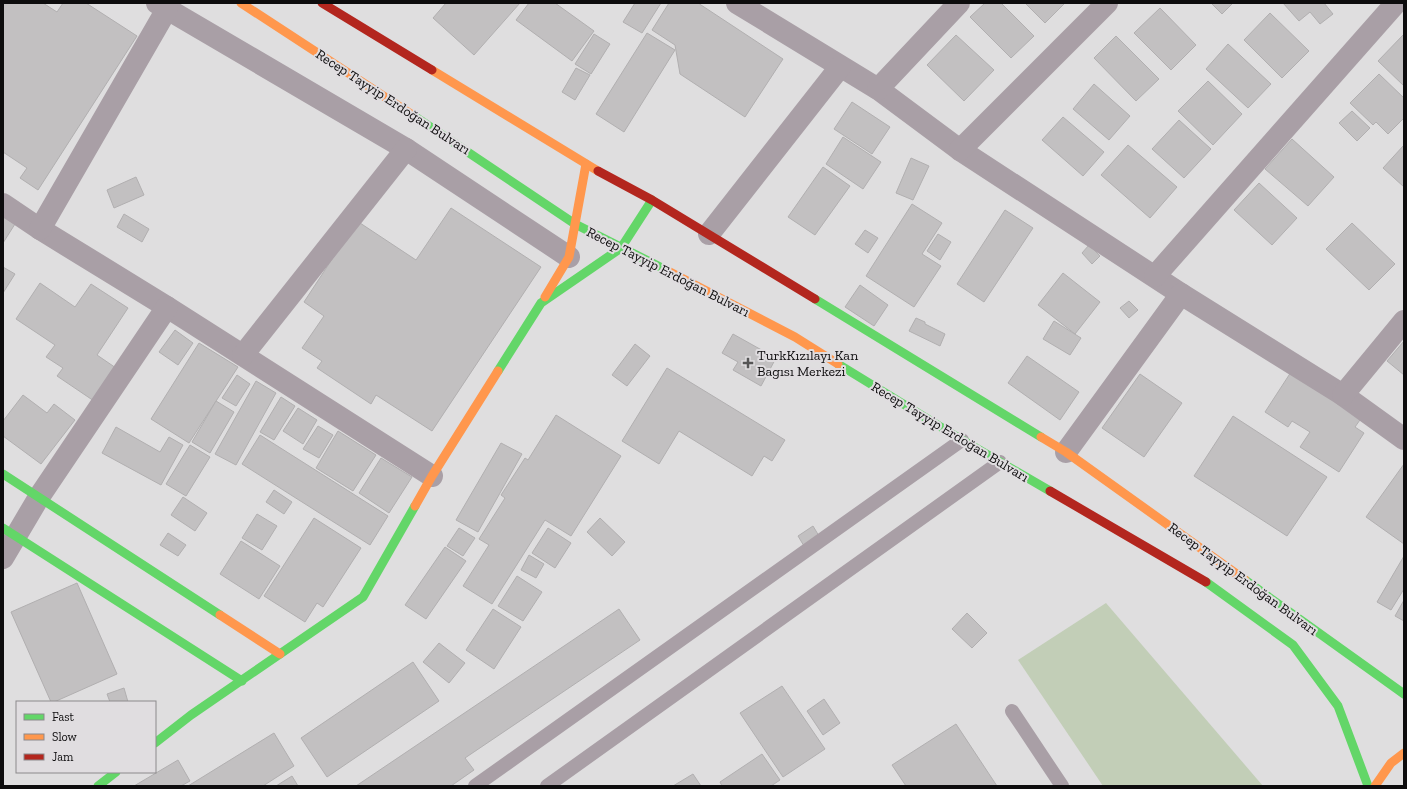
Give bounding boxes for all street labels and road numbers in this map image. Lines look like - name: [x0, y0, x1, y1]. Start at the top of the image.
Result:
- street label: Recep Tayyip Erdoğan Bulvarı: [313, 46, 473, 158]
- street label: Recep Tayyip Erdoğan Bulvarı: [584, 223, 752, 321]
- street label: Recep Tayyip Erdoğan Bulvarı: [868, 378, 1032, 486]
- street label: Recep Tayyip Erdoğan Bulvarı: [1165, 519, 1321, 639]

